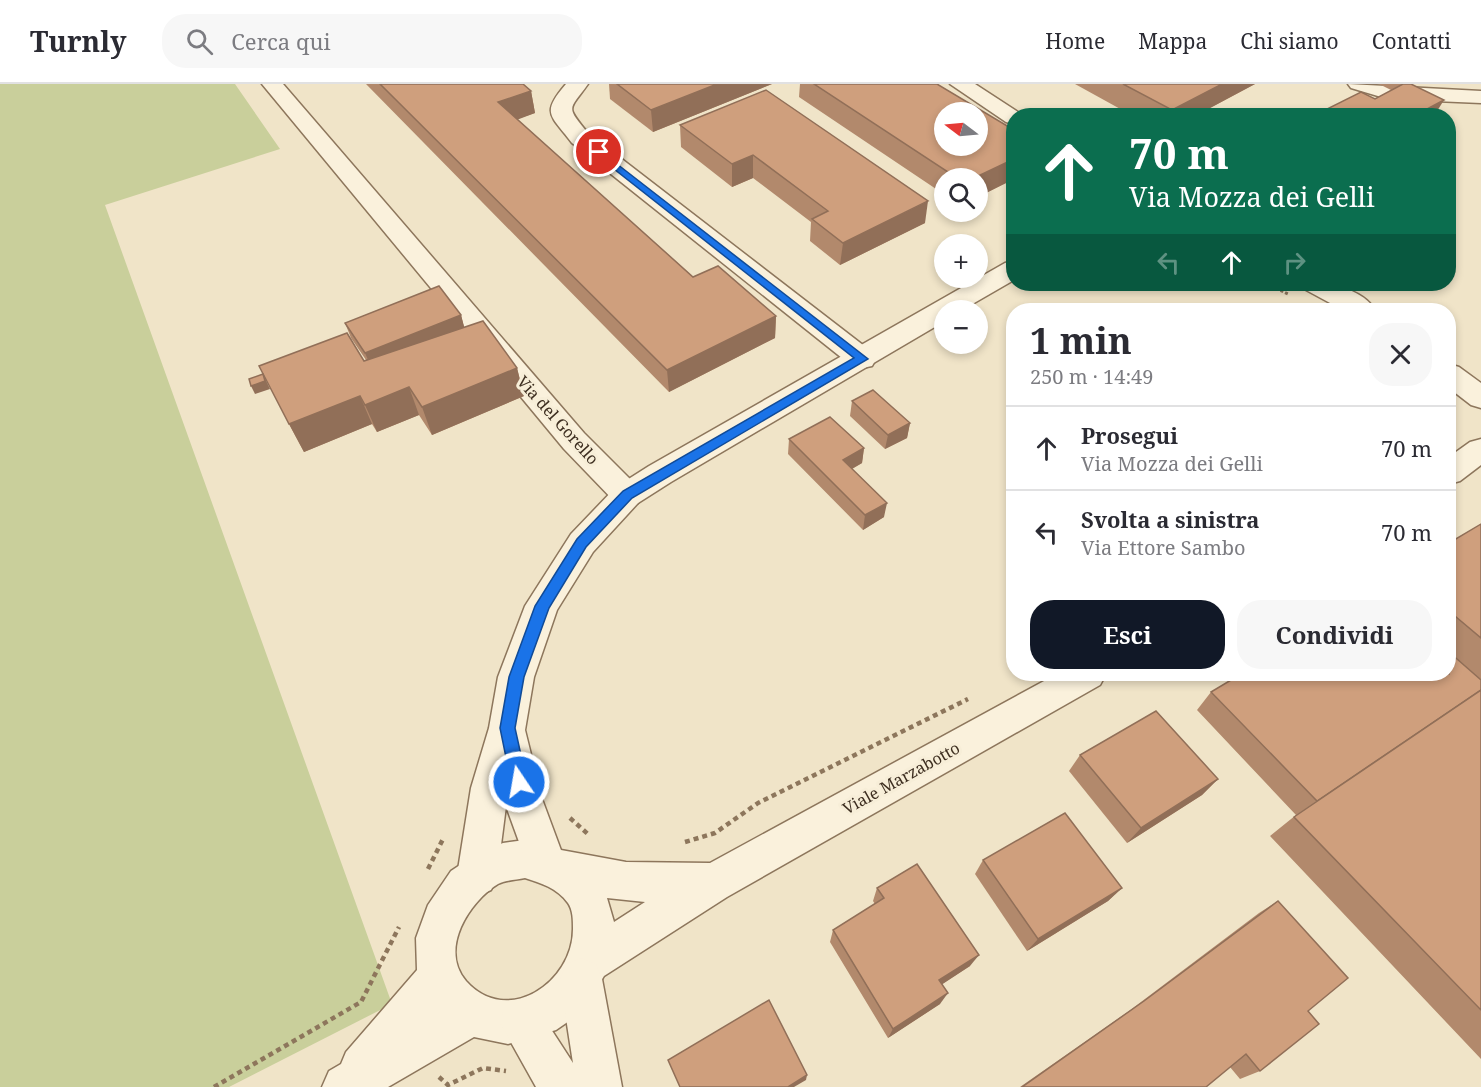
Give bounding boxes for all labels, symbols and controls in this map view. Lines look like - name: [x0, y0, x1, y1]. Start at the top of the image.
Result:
- search box: [162, 14, 582, 68]
- text: Turnly: [30, 22, 126, 60]
- icon: search: [183, 25, 216, 58]
- text: Cerca qui: [231, 26, 330, 56]
- text: Home: [1045, 27, 1105, 55]
- text: Mappa: [1138, 27, 1207, 55]
- text: Chi siamo: [1240, 27, 1339, 55]
- text: Contatti: [1372, 27, 1451, 55]
- north arrow: [934, 102, 988, 156]
- map controls: [934, 102, 988, 354]
- text: 70 m: [1129, 124, 1229, 181]
- pin: [573, 126, 624, 177]
- icon: ahead: [1030, 132, 1108, 210]
- icon: arrive: [582, 135, 615, 168]
- button: search: [934, 168, 988, 222]
- text: Via Mozza dei Gelli: [1129, 178, 1375, 215]
- button: +: [934, 234, 988, 288]
- icon: left: [1152, 246, 1185, 279]
- icon: ahead: [1215, 246, 1248, 279]
- icon: right: [1278, 246, 1311, 279]
- button: −: [934, 300, 988, 354]
- text: 1 min: [1030, 316, 1132, 365]
- button: close: [1369, 323, 1432, 386]
- text: 250 m · 14:49: [1030, 363, 1153, 390]
- street label: Via del Gorello: [512, 371, 604, 469]
- text: Prosegui: [1081, 420, 1178, 450]
- icon: ahead: [1030, 432, 1063, 465]
- text: 70 m: [1381, 433, 1432, 463]
- text: Via Mozza dei Gelli: [1081, 450, 1263, 477]
- text: Svolta a sinistra: [1081, 504, 1260, 534]
- icon: left: [1030, 516, 1063, 549]
- text: 70 m: [1381, 517, 1432, 547]
- text: Via Ettore Sambo: [1081, 534, 1246, 561]
- button: Esci: [1030, 600, 1225, 669]
- button: Condividi: [1237, 600, 1432, 669]
- street label: Viale Marzabotto: [838, 737, 964, 819]
- position arrow: [487, 750, 551, 814]

